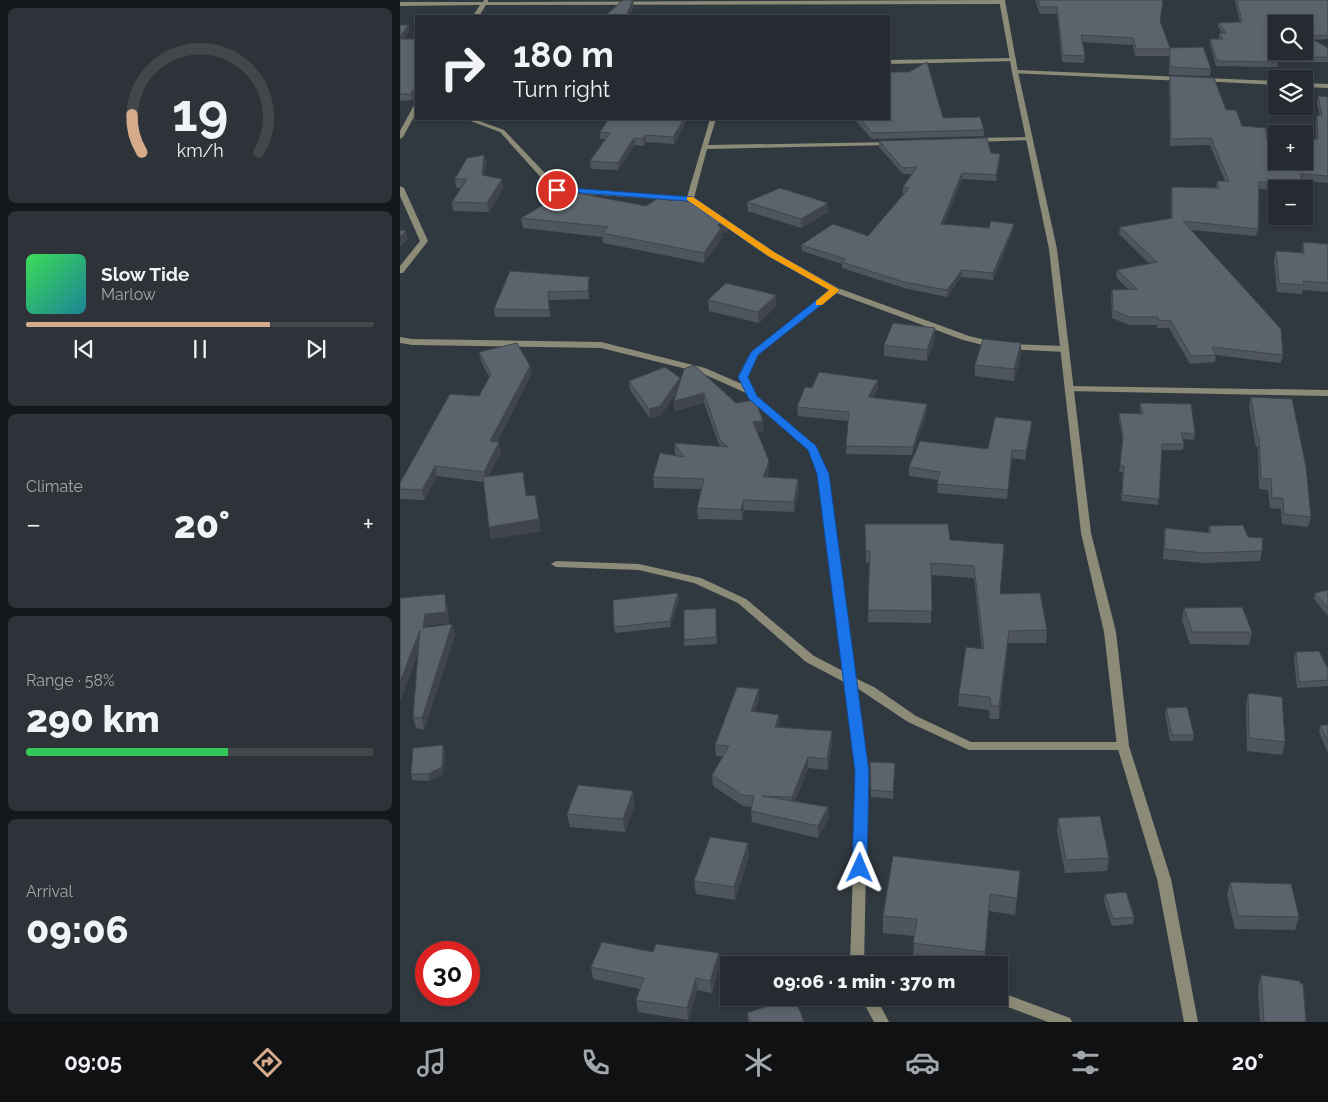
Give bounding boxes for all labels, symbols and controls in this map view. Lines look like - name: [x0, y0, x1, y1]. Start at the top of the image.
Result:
- map controls: [1268, 15, 1313, 225]
- button: search: [1268, 15, 1313, 60]
- text: 180 m: [513, 34, 614, 75]
- icon: right: [430, 35, 495, 100]
- button: layers: [1268, 70, 1313, 115]
- text: Turn right: [513, 76, 610, 102]
- text: 19: [172, 82, 228, 143]
- button: +: [1268, 125, 1313, 170]
- text: km/h: [176, 140, 224, 161]
- pin: [536, 169, 578, 211]
- icon: arrive: [543, 176, 571, 204]
- button: −: [1268, 180, 1313, 225]
- text: Slow Tide: [101, 263, 190, 285]
- text: Marlow: [101, 285, 156, 304]
- icon: previous: [70, 335, 98, 363]
- icon: pause: [186, 335, 214, 363]
- icon: next: [302, 335, 330, 363]
- text: Climate: [26, 477, 83, 496]
- text: 20°: [174, 502, 230, 547]
- text: −: [26, 508, 41, 541]
- text: +: [362, 508, 374, 541]
- text: Range · 58%: [26, 671, 114, 690]
- text: 290 km: [26, 696, 160, 741]
- position arrow: [833, 841, 885, 893]
- text: Arrival: [26, 882, 73, 901]
- text: 09:06: [26, 907, 129, 952]
- speed limit sign: 30: [415, 941, 480, 1006]
- text: 09:06 · 1 min · 370 m: [773, 970, 955, 992]
- icon: directions: [250, 1045, 285, 1080]
- icon: music: [414, 1045, 449, 1080]
- icon: phone: [578, 1045, 613, 1080]
- icon: climate: [741, 1045, 776, 1080]
- icon: car: [905, 1045, 940, 1080]
- icon: filters: [1068, 1045, 1103, 1080]
- text: 09:05: [64, 1049, 122, 1075]
- text: 20°: [1232, 1049, 1264, 1075]

